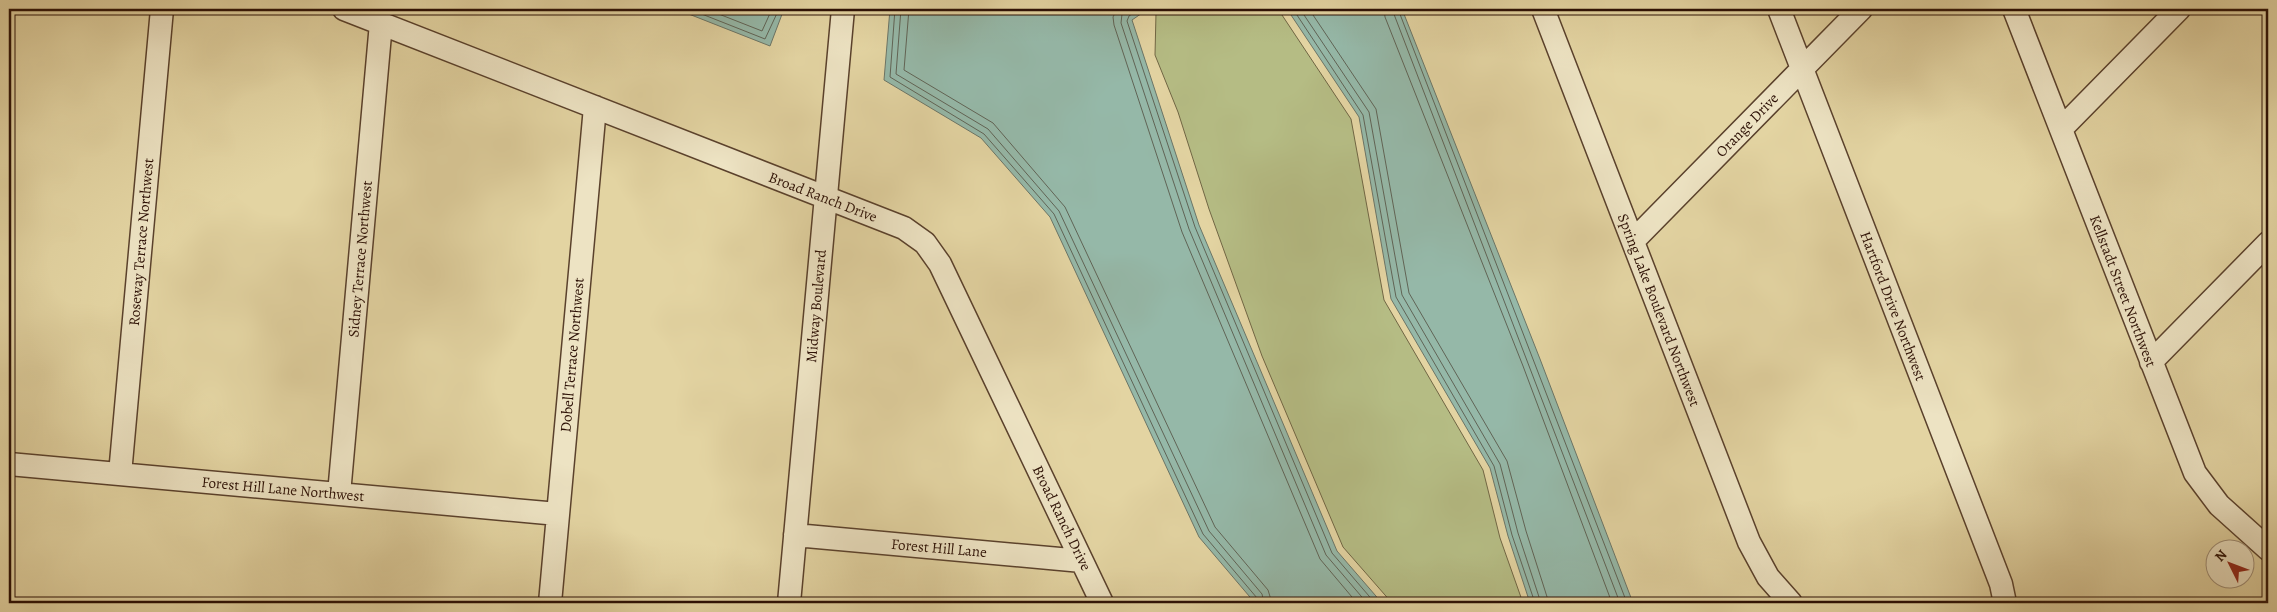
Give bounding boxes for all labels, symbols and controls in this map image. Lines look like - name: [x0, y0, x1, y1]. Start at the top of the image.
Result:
- street label: Orange Drive: [1711, 88, 1783, 161]
- street label: Roseway Terrace Northwest: [124, 157, 158, 327]
- street label: Broad Ranch Drive: [766, 167, 881, 227]
- street label: Sidney Terrace Northwest: [343, 180, 377, 338]
- street label: Spring Lake Boulevard Northwest: [1613, 211, 1705, 409]
- street label: Kellstadt Street Northwest: [2085, 212, 2161, 370]
- street label: Hartford Drive Northwest: [1855, 228, 1931, 384]
- street label: Midway Boulevard: [801, 248, 831, 363]
- street label: Dobell Terrace Northwest: [555, 277, 589, 433]
- street label: Broad Ranch Drive: [1028, 462, 1096, 574]
- street label: Forest Hill Lane Northwest: [201, 472, 365, 506]
- street label: Forest Hill Lane: [890, 534, 988, 562]
- north arrow: [2204, 540, 2254, 590]
- text: N: [2210, 545, 2231, 566]

